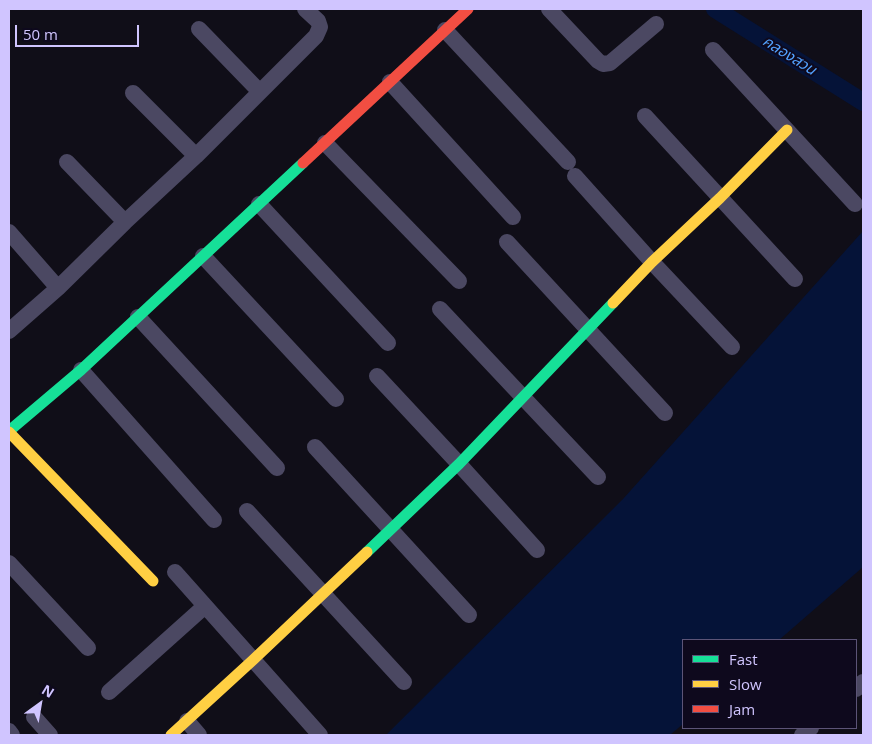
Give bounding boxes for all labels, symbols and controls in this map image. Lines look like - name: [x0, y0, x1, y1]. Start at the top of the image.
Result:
- scale bar: [18, 15, 141, 47]
- text: 50 m: [23, 24, 58, 44]
- water label: คลองสวน: [759, 33, 819, 79]
- legend: [682, 639, 857, 729]
- text: Fast: [729, 649, 758, 669]
- text: Slow: [729, 674, 762, 694]
- north arrow: [15, 679, 65, 729]
- text: N: [38, 680, 58, 702]
- text: Jam: [729, 699, 755, 719]

